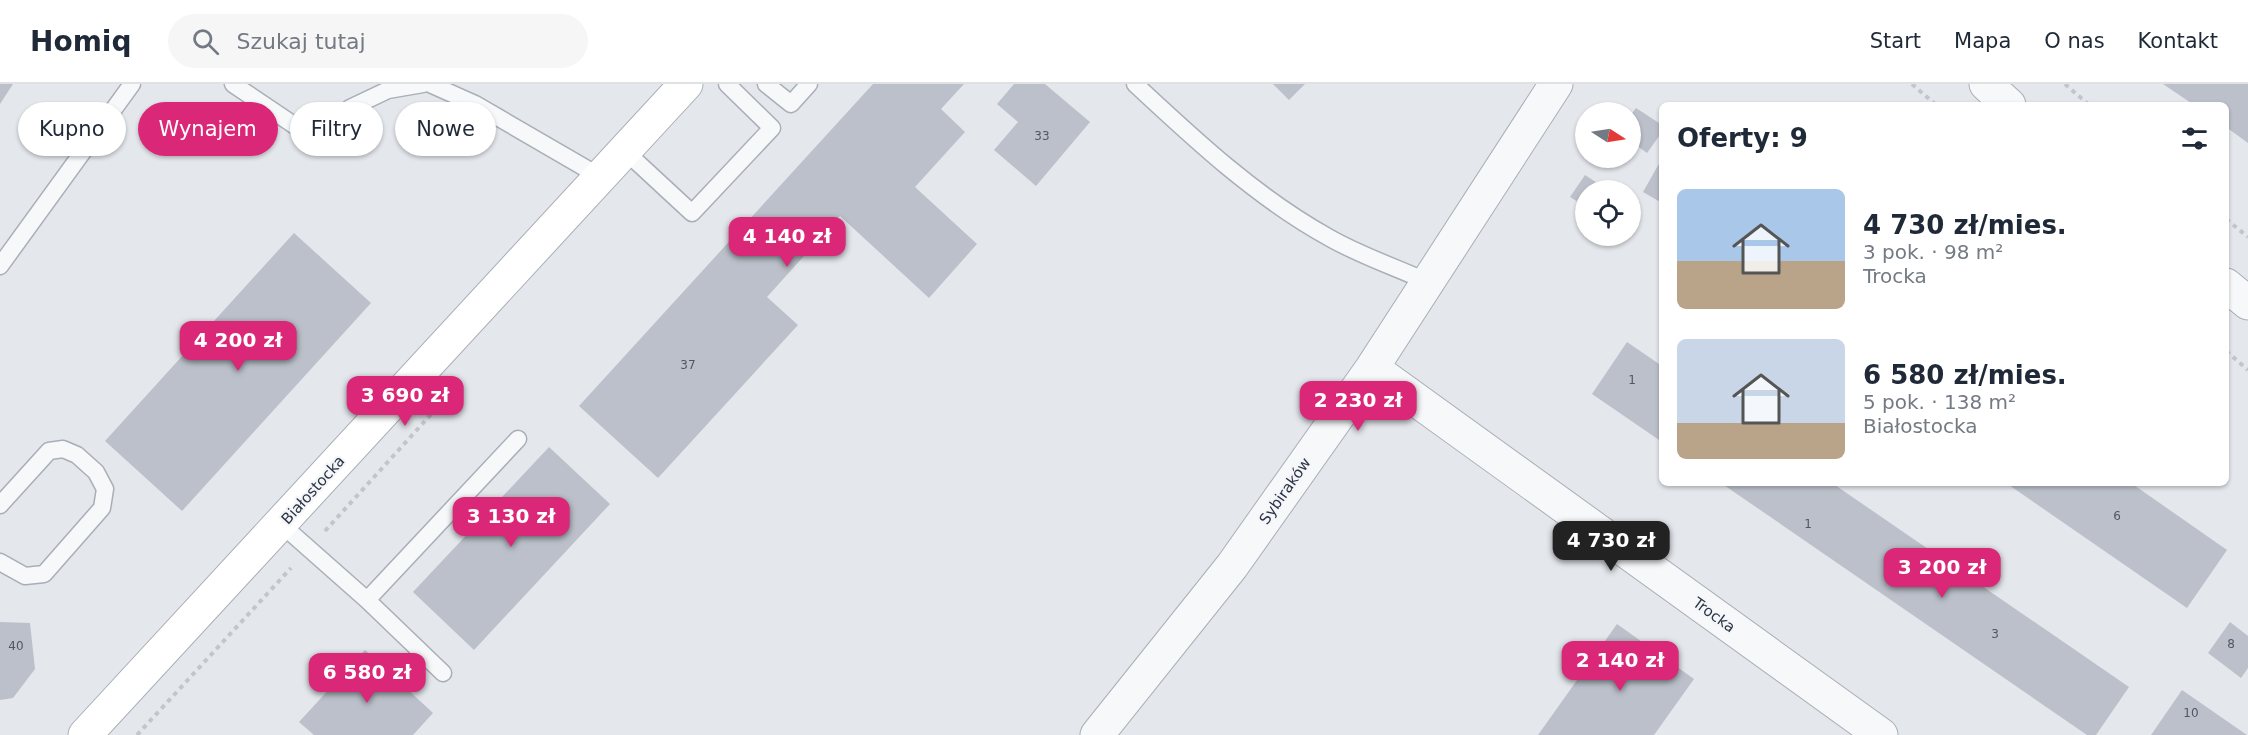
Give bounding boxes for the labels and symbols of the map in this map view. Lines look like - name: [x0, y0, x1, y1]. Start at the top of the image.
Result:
- north arrow: [1575, 102, 1641, 168]
- house number: 33: [1034, 129, 1050, 143]
- pin: 4 140 zł: [725, 217, 849, 268]
- pin: 4 200 zł: [176, 321, 300, 372]
- house number: 37: [680, 358, 696, 372]
- house number: 1: [1628, 373, 1636, 387]
- pin: 3 690 zł: [343, 376, 467, 427]
- pin: 2 230 zł: [1296, 381, 1420, 432]
- street label: Białostocka: [278, 452, 348, 528]
- street label: Sybiraków: [1256, 454, 1314, 528]
- pin: 3 130 zł: [449, 497, 573, 548]
- house number: 6: [2113, 509, 2121, 523]
- house number: 1: [1804, 517, 1812, 531]
- pin: 4 730 zł: [1549, 521, 1673, 572]
- pin: 3 200 zł: [1880, 548, 2004, 599]
- street label: Trocka: [1689, 593, 1739, 636]
- house number: 3: [1991, 627, 1999, 641]
- house number: 8: [2227, 637, 2235, 651]
- house number: 40: [8, 639, 24, 653]
- pin: 2 140 zł: [1558, 641, 1682, 692]
- pin: 6 580 zł: [305, 653, 429, 704]
- house number: 10: [2183, 706, 2199, 720]

